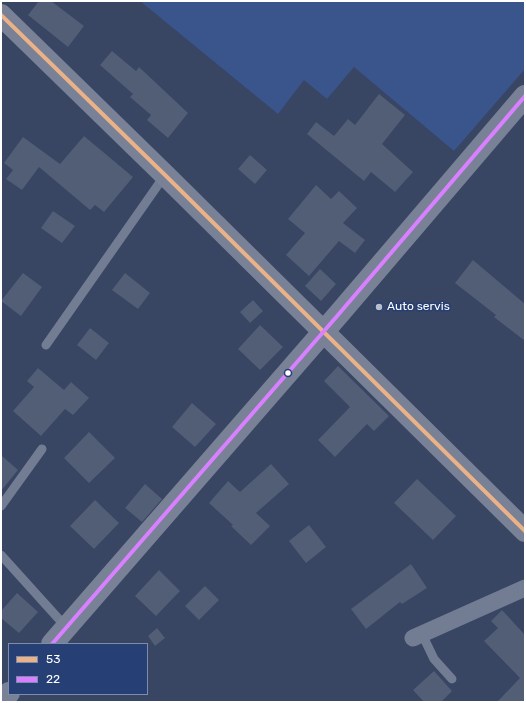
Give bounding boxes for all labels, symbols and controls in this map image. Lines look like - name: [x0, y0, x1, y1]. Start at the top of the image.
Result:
- place label: Auto servis: [387, 300, 450, 314]
- marker: Auto servis: [374, 302, 384, 312]
- unlabelled marker: [283, 368, 293, 378]
- legend: [8, 643, 148, 695]
- text: 53: [46, 652, 60, 666]
- text: 22: [46, 672, 60, 686]

